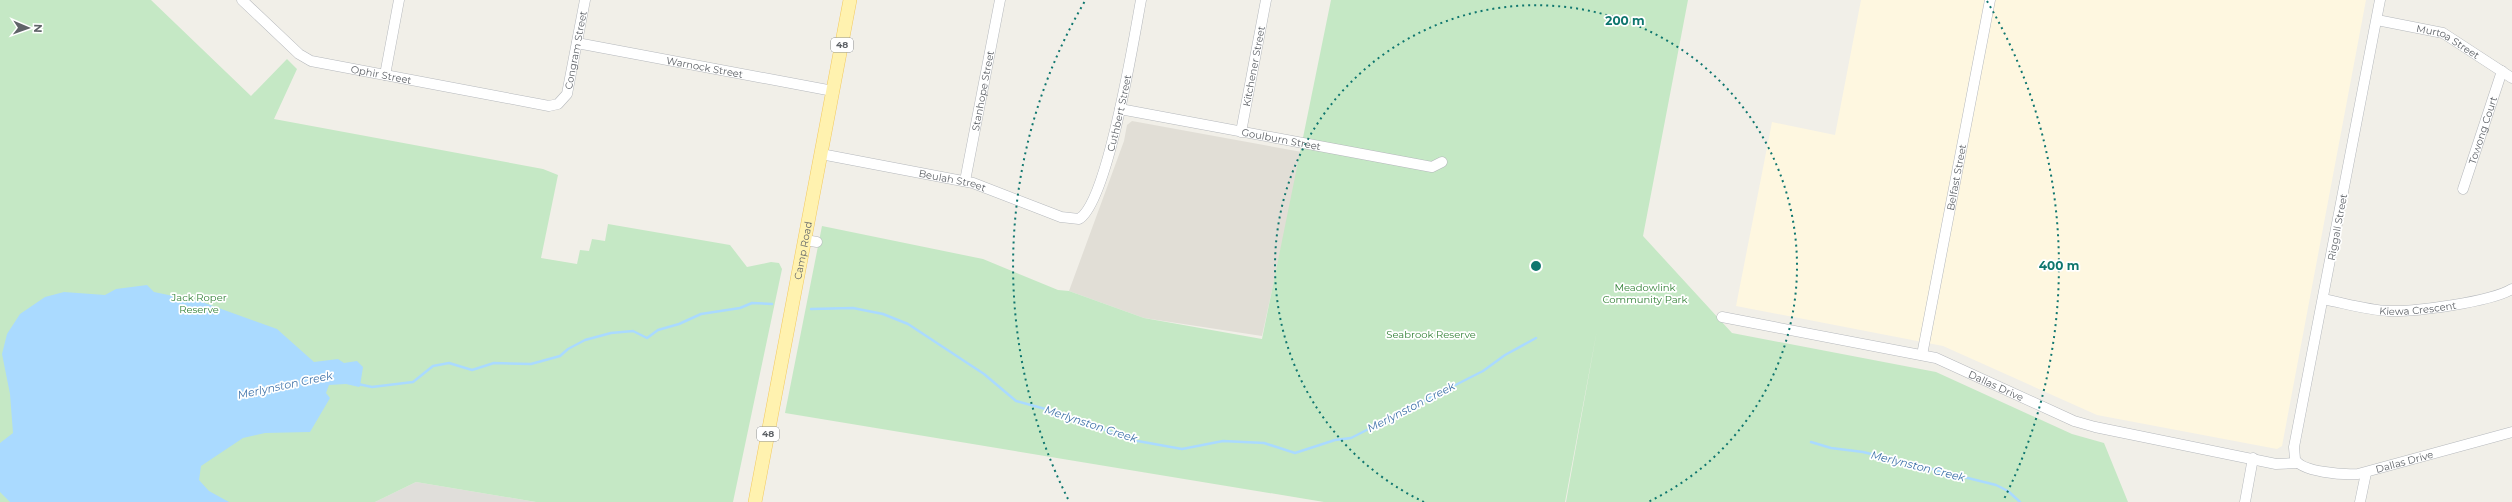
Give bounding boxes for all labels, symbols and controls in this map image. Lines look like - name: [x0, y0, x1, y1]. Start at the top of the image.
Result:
- north arrow: [8, 8, 48, 48]
- street label: Congram Street: [562, 10, 590, 91]
- text: 200 m: [1605, 13, 1645, 28]
- street label: Murtoa Street: [2415, 22, 2482, 62]
- text: N: [31, 24, 45, 33]
- street label: Kitchener Street: [1240, 25, 1268, 108]
- road number: 48: [831, 38, 853, 52]
- street label: Stanhope Street: [969, 50, 997, 132]
- street label: Warnock Street: [665, 54, 744, 81]
- street label: Ophir Street: [350, 63, 413, 87]
- street label: Cuthbert Street: [1104, 73, 1134, 153]
- street label: Towong Court: [2466, 95, 2500, 166]
- street label: Goulburn Street: [1240, 126, 1322, 153]
- street label: Belfast Street: [1944, 143, 1969, 212]
- street label: Beulah Street: [918, 167, 988, 194]
- street label: Riggall Street: [2325, 193, 2350, 262]
- street label: Camp Road: [791, 220, 815, 281]
- text: 400 m: [2039, 258, 2079, 273]
- centre of rings: [1529, 259, 1543, 273]
- park label: Meadowlink Community Park: [1602, 281, 1688, 306]
- park label: Jack Roper Reserve: [170, 291, 227, 316]
- street label: Kiewa Crescent: [2379, 299, 2457, 318]
- park label: Seabrook Reserve: [1386, 328, 1476, 341]
- water label: Merlynston Creek: [236, 368, 334, 402]
- street label: Dallas Drive: [1966, 368, 2026, 404]
- water label: Merlynston Creek: [1365, 379, 1458, 435]
- water label: Merlynston Creek: [1043, 402, 1140, 446]
- road number: 48: [757, 427, 779, 441]
- water label: Merlynston Creek: [1869, 448, 1967, 485]
- street label: Dallas Drive: [2374, 448, 2435, 476]

